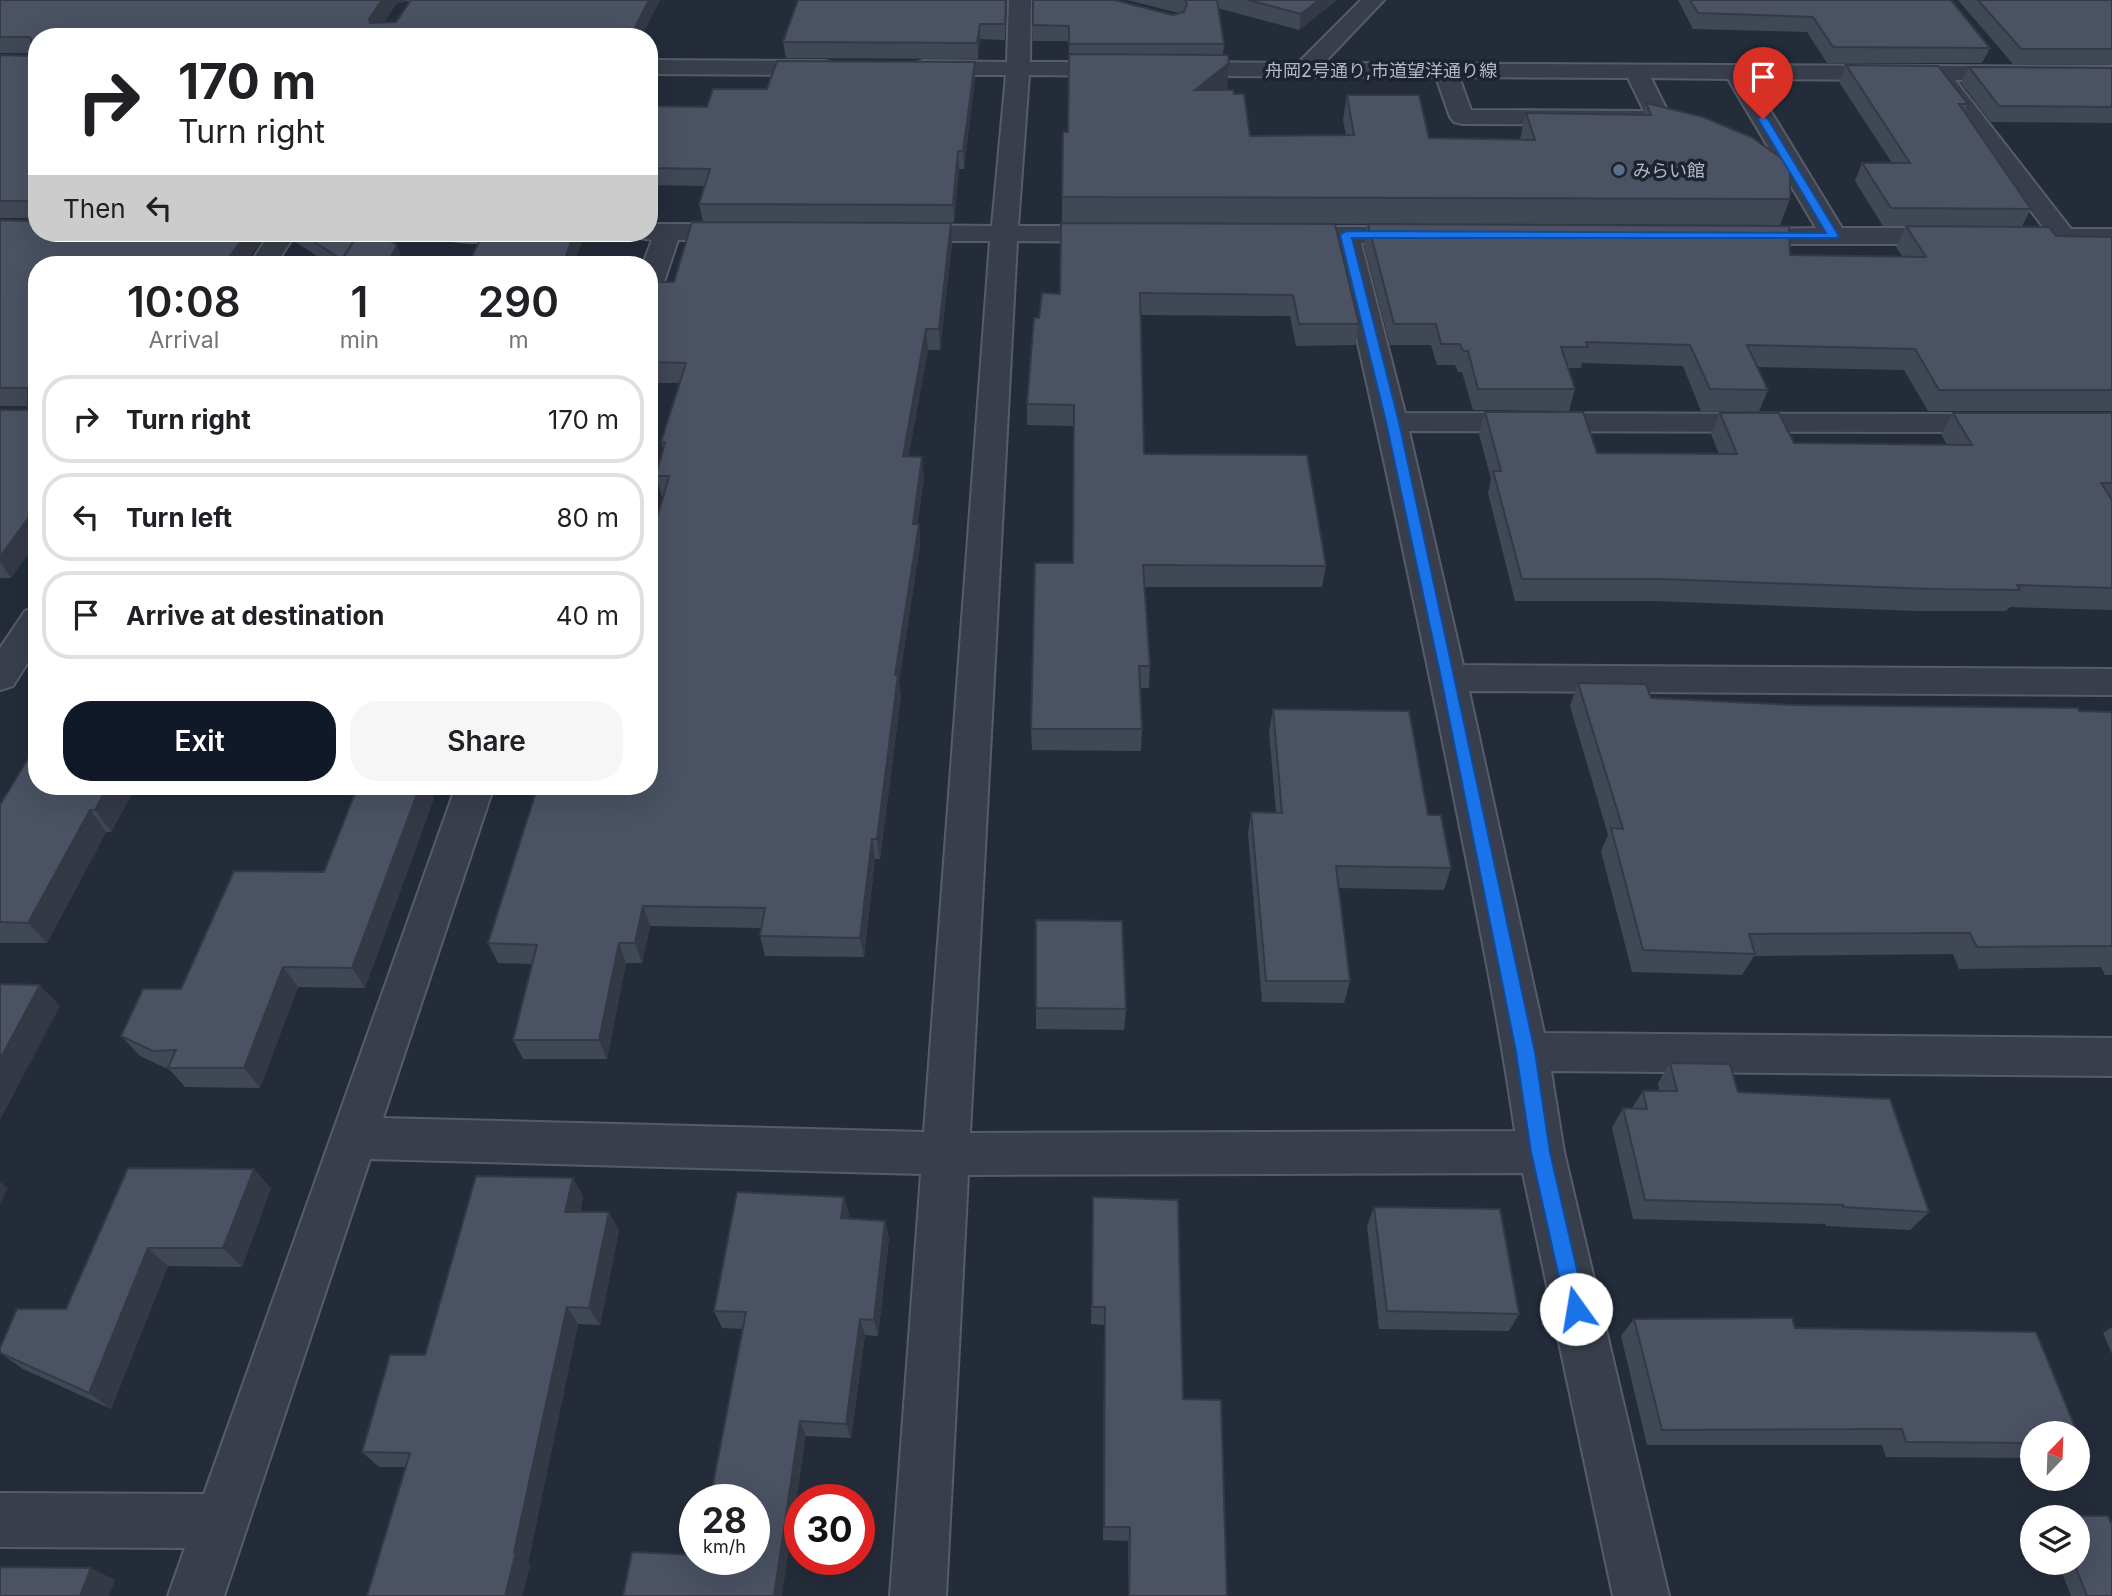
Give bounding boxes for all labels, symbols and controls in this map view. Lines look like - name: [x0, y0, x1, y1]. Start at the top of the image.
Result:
- pin: [1733, 47, 1793, 119]
- text: 170 m: [178, 52, 316, 111]
- icon: right: [63, 56, 154, 147]
- icon: arrive: [1744, 58, 1782, 96]
- street label: 舟岡2号通り,市道望洋通り線: [1265, 60, 1497, 81]
- text: Turn right: [178, 112, 325, 151]
- place label: みらい館: [1633, 160, 1705, 181]
- marker: みらい館: [1611, 162, 1627, 178]
- icon: left: [140, 189, 178, 227]
- text: Then: [63, 193, 126, 224]
- text: 10:08: [127, 276, 241, 327]
- text: 1: [350, 276, 368, 327]
- text: 290: [478, 276, 559, 327]
- text: Arrival: [148, 326, 219, 354]
- text: min: [340, 326, 379, 354]
- text: m: [508, 326, 529, 354]
- icon: right: [67, 400, 105, 438]
- text: Turn right: [126, 404, 251, 435]
- text: 170 m: [548, 404, 619, 435]
- icon: left: [67, 498, 105, 536]
- text: Turn left: [126, 502, 232, 533]
- text: 80 m: [556, 502, 619, 533]
- icon: arrive: [67, 596, 105, 634]
- text: Arrive at destination: [126, 600, 385, 631]
- text: 40 m: [556, 600, 619, 631]
- button: Exit: [63, 701, 336, 781]
- button: Share: [350, 701, 623, 781]
- position arrow: [1539, 1272, 1613, 1346]
- north arrow: [2020, 1421, 2090, 1491]
- map controls: [2020, 1421, 2090, 1575]
- speed limit sign: 30: [784, 1484, 875, 1575]
- text: 28: [702, 1499, 747, 1541]
- button: layers: [2020, 1505, 2090, 1575]
- text: km/h: [703, 1536, 746, 1557]

